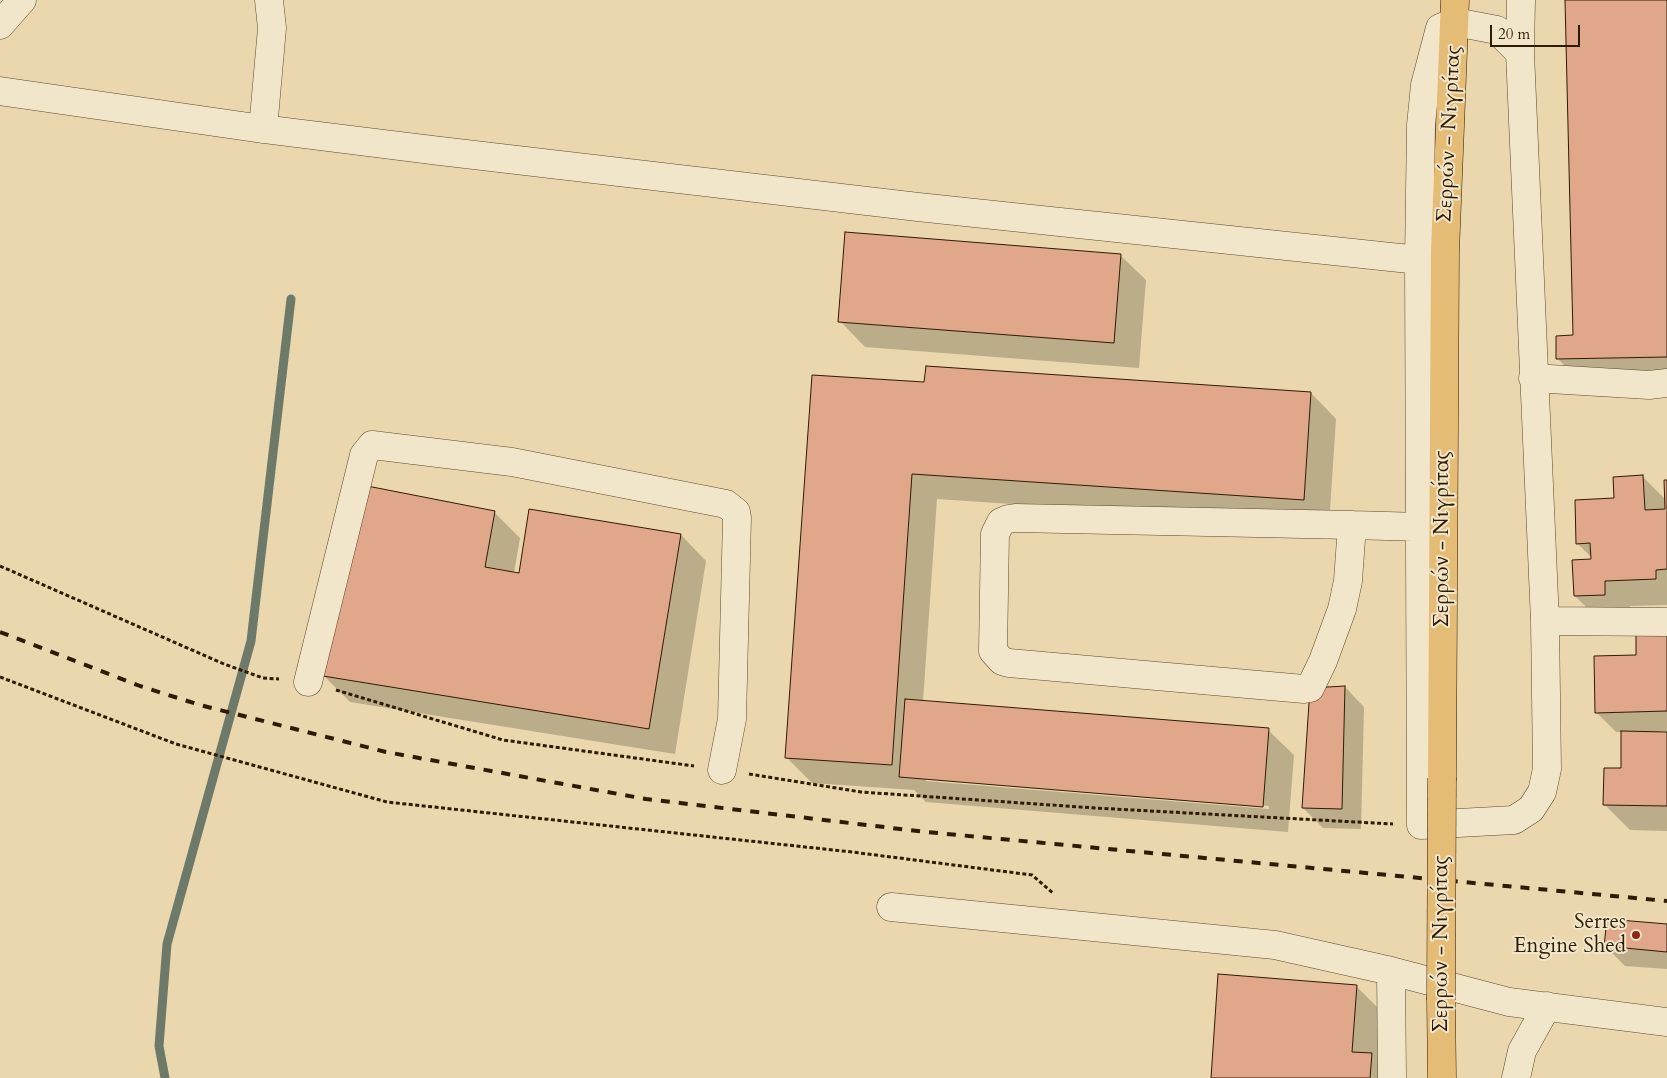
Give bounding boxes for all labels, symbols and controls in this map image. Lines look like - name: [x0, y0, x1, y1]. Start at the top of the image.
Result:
- scale bar: [1492, 15, 1582, 47]
- text: 20 m: [1498, 24, 1530, 44]
- street label: Σερρών - Νιγρίτας: [1433, 45, 1467, 223]
- street label: Σερρών - Νιγρίτας: [1430, 450, 1456, 628]
- street label: Σερρών - Νιγρίτας: [1429, 855, 1455, 1033]
- place label: Serres Engine Shed: [1514, 910, 1626, 960]
- marker: Serres Engine Shed: [1630, 929, 1642, 941]

